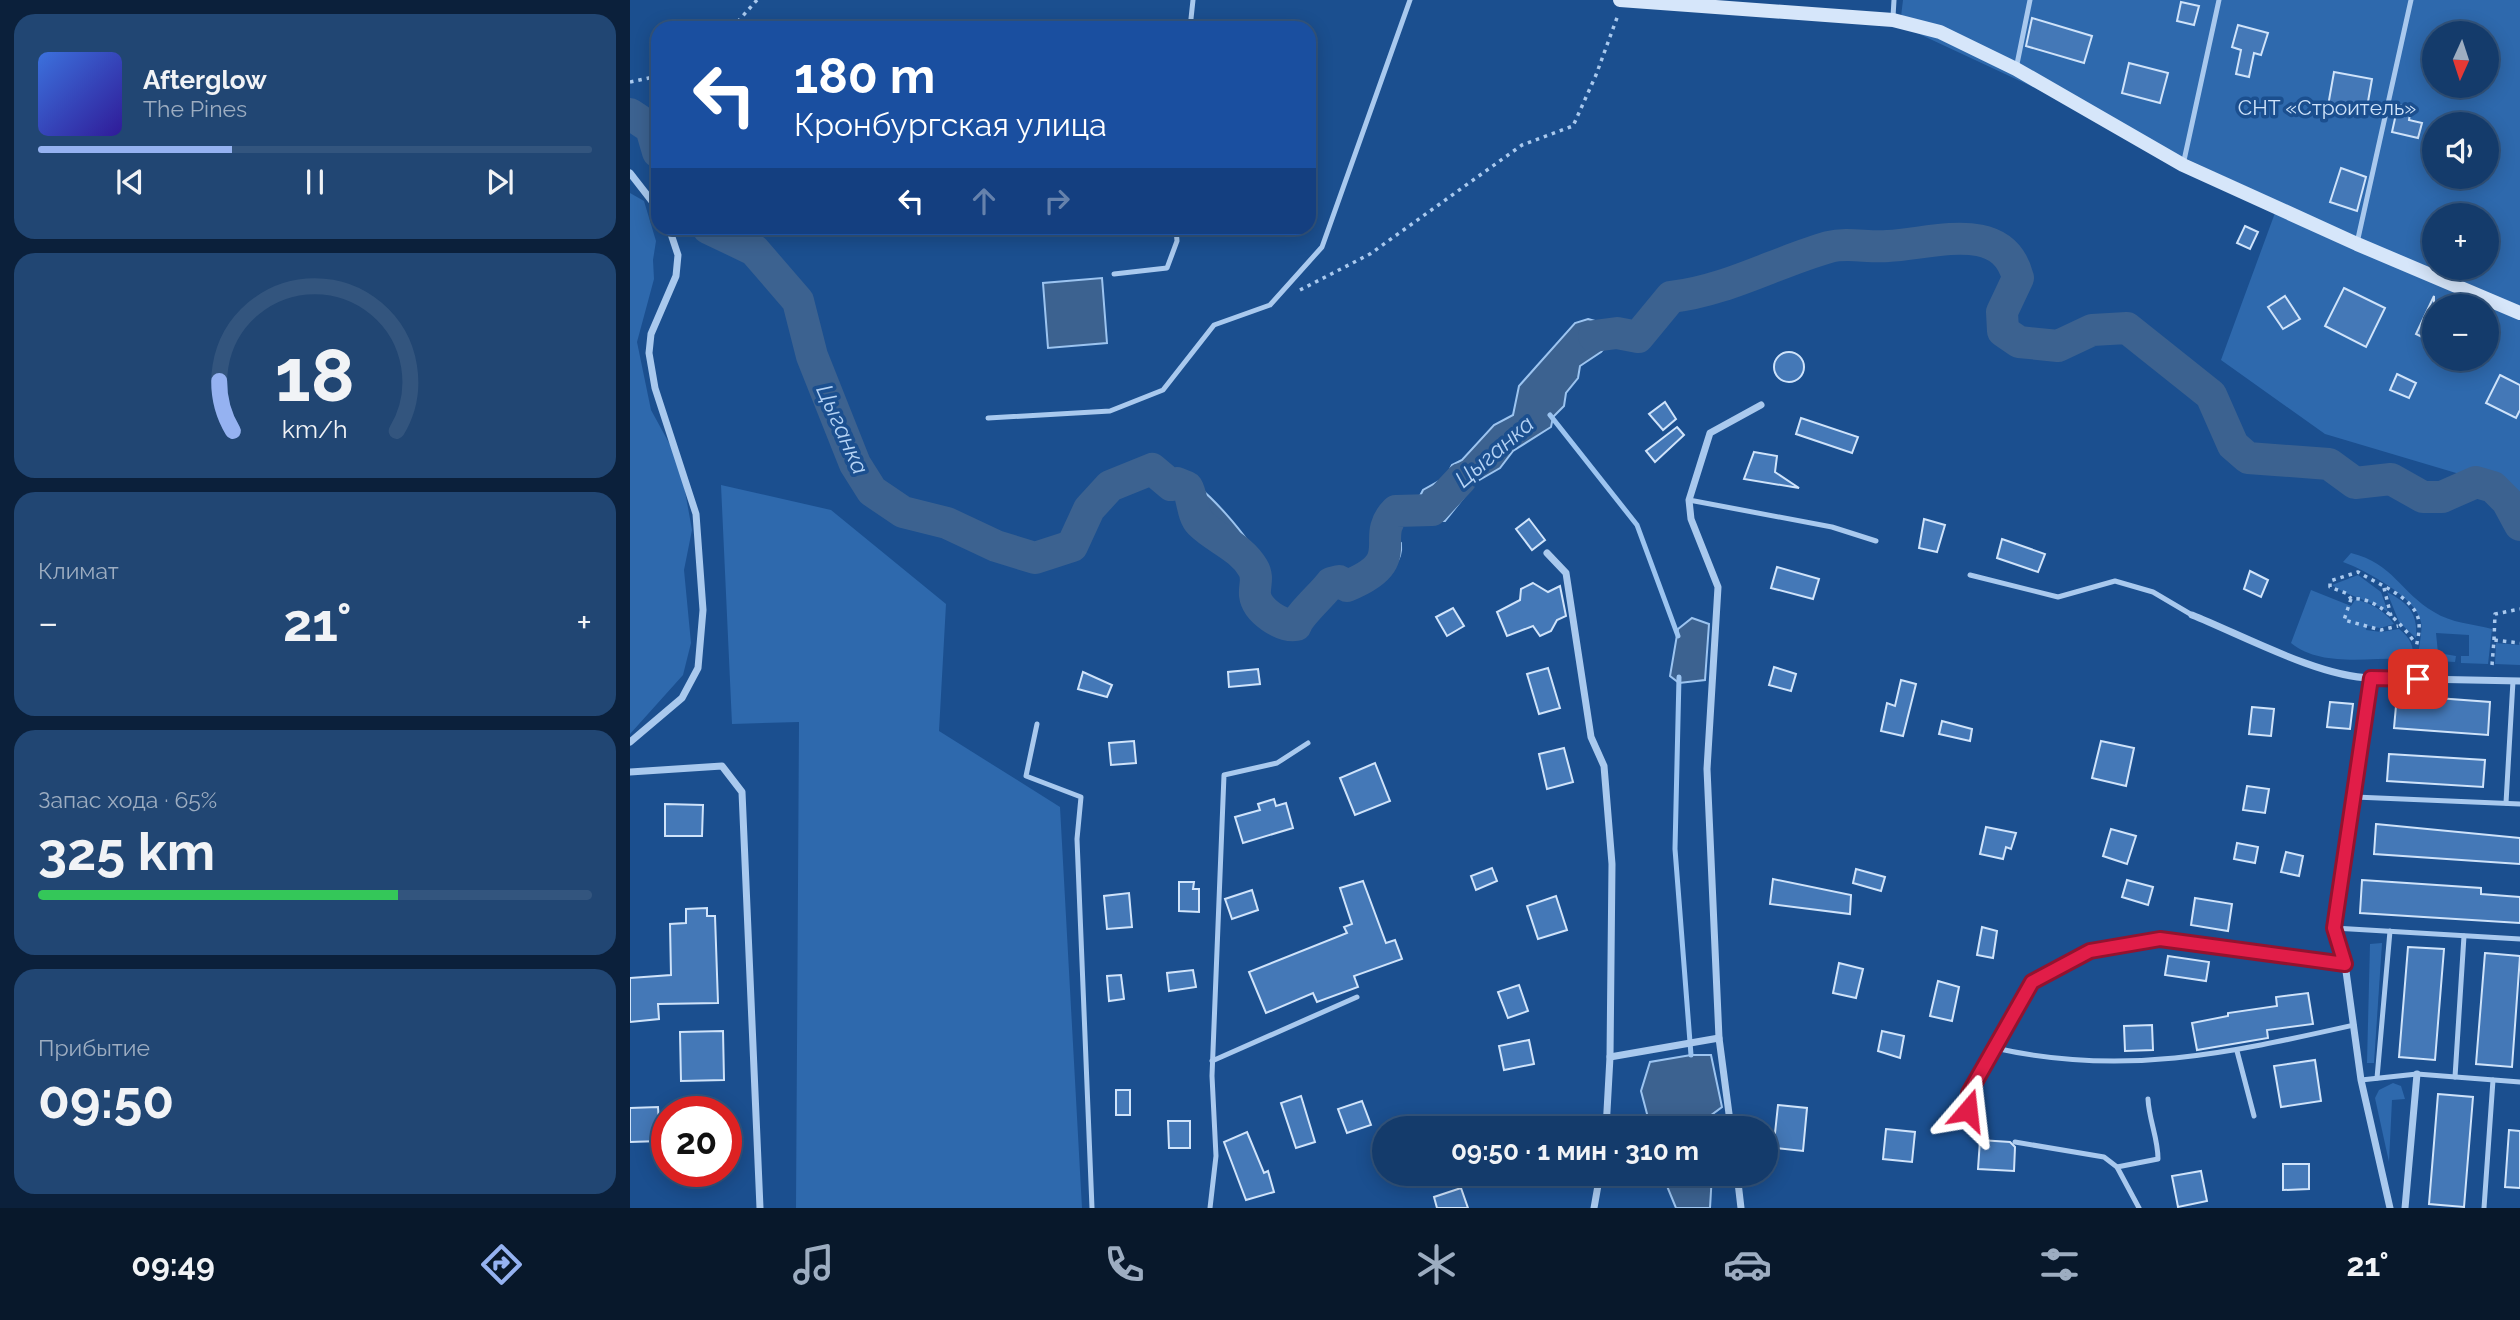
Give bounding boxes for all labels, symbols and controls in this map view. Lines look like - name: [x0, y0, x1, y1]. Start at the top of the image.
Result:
- north arrow: [2422, 21, 2499, 98]
- map controls: [2422, 21, 2499, 371]
- text: 180 m: [794, 47, 935, 104]
- icon: left: [679, 49, 770, 140]
- text: Afterglow: [143, 65, 267, 95]
- text: The Pines: [143, 95, 247, 122]
- park label: СНТ «Строитель»: [2238, 95, 2416, 120]
- text: Кронбургская улица: [794, 106, 1107, 143]
- button: sound: [2422, 112, 2499, 189]
- icon: previous: [111, 163, 149, 201]
- icon: pause: [296, 163, 334, 201]
- icon: next: [481, 163, 519, 201]
- icon: left: [892, 182, 930, 220]
- icon: ahead: [965, 182, 1003, 220]
- icon: right: [1038, 182, 1076, 220]
- button: +: [2422, 203, 2499, 280]
- button: −: [2422, 294, 2499, 371]
- text: 18: [275, 334, 355, 419]
- water label: Цыганка: [811, 380, 875, 478]
- water label: Цыганка: [1449, 409, 1539, 492]
- text: km/h: [282, 414, 348, 444]
- text: Климат: [38, 557, 119, 584]
- text: 21°: [283, 592, 352, 653]
- text: −: [38, 600, 58, 645]
- text: +: [576, 600, 592, 645]
- pin: [2388, 649, 2448, 709]
- icon: arrive: [2399, 660, 2437, 698]
- text: Запас хода · 65%: [38, 786, 217, 813]
- text: 325 km: [38, 821, 215, 882]
- text: Прибытие: [38, 1034, 150, 1061]
- text: 09:50: [38, 1069, 174, 1130]
- position arrow: [1931, 1073, 2005, 1147]
- speed limit sign: 20: [651, 1096, 742, 1187]
- text: 09:50 · 1 мин · 310 m: [1451, 1136, 1699, 1166]
- icon: directions: [477, 1240, 526, 1289]
- icon: music: [789, 1240, 838, 1289]
- icon: phone: [1100, 1240, 1149, 1289]
- icon: climate: [1412, 1240, 1461, 1289]
- icon: car: [1723, 1240, 1772, 1289]
- icon: filters: [2035, 1240, 2084, 1289]
- text: 09:49: [131, 1246, 215, 1283]
- text: 21°: [2346, 1246, 2389, 1283]

